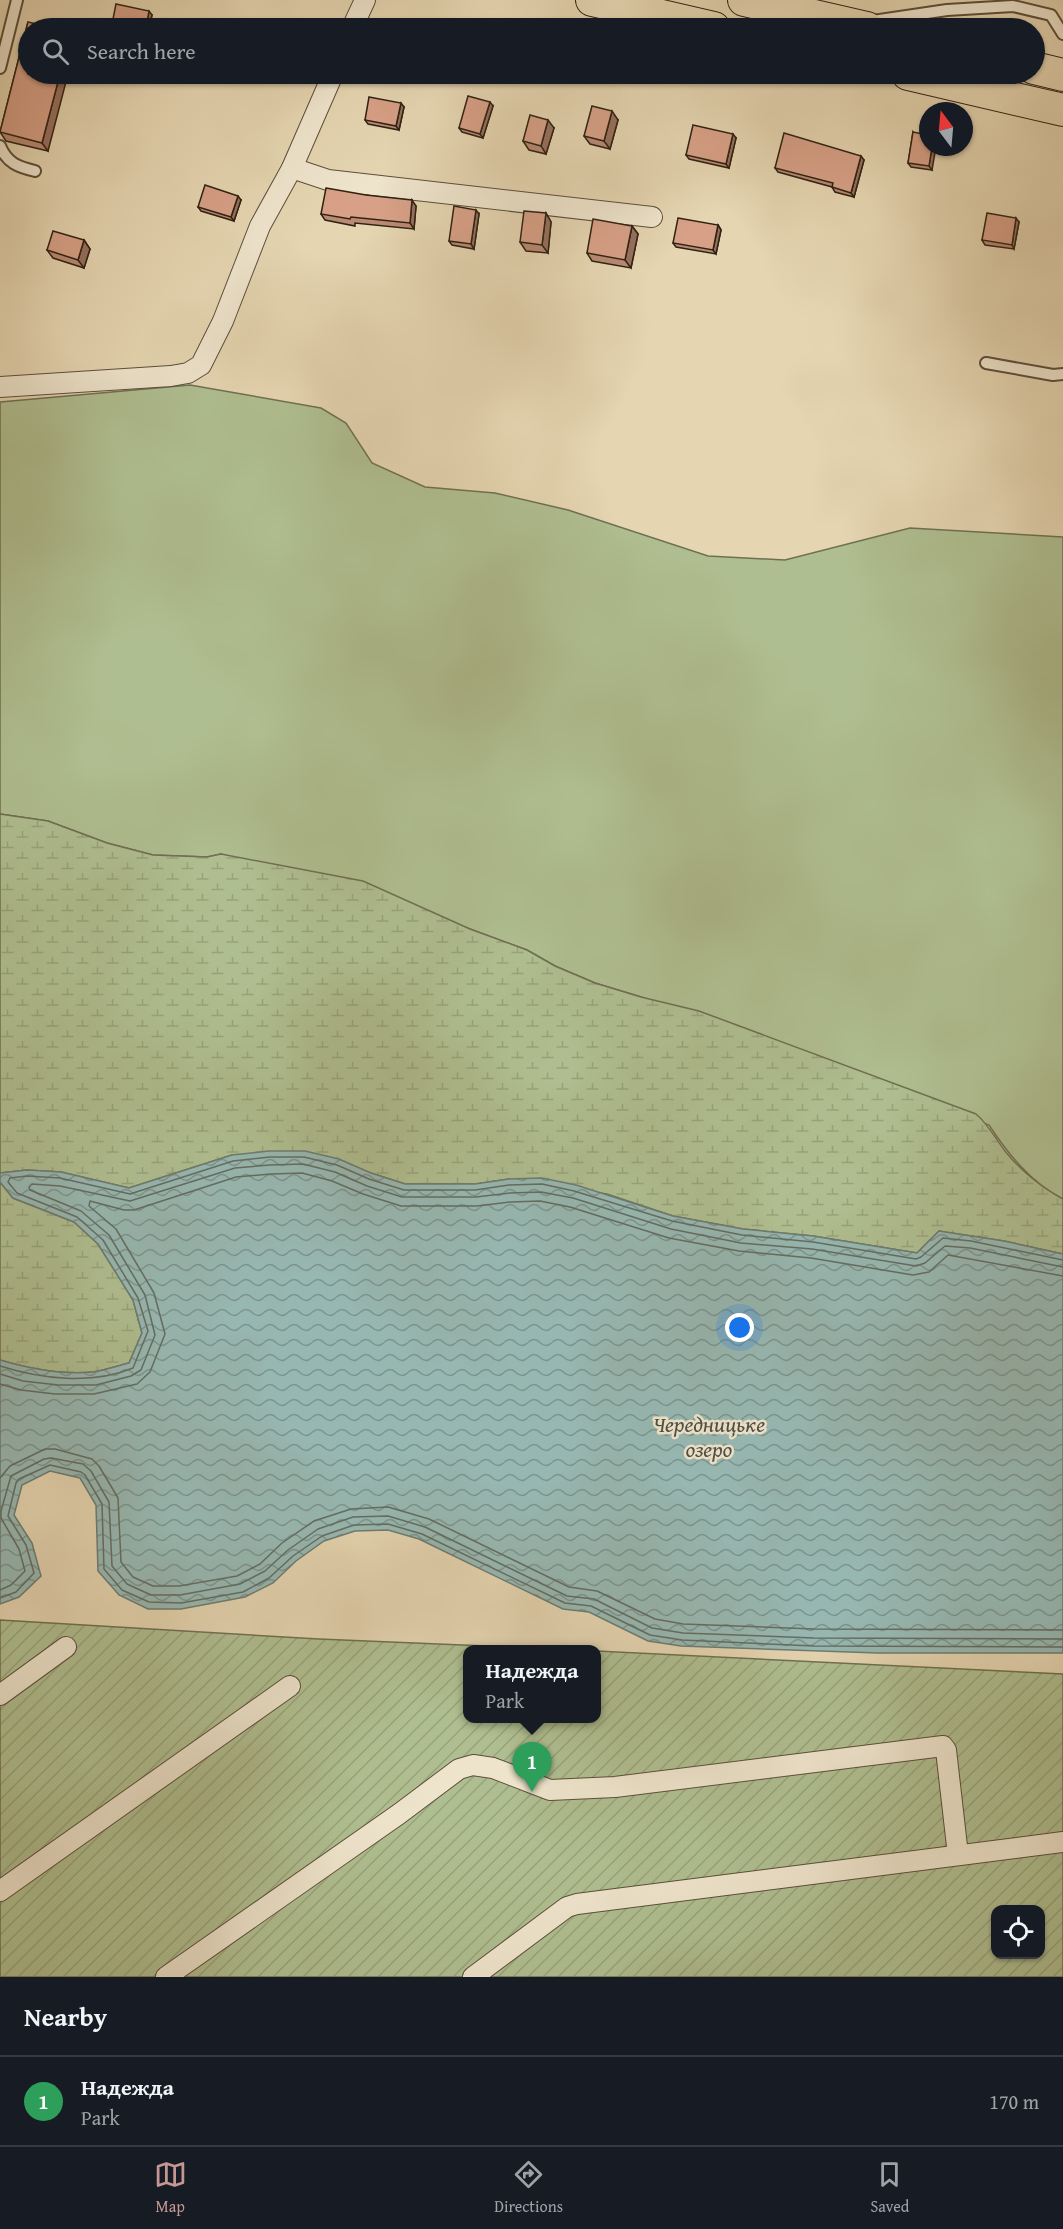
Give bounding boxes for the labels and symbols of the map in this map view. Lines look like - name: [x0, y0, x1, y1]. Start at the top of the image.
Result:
- north arrow: [919, 102, 973, 156]
- your location: [725, 1313, 754, 1342]
- water label: Чередницьке озеро: [653, 1408, 765, 1465]
- pin: 1: [512, 1742, 552, 1792]

